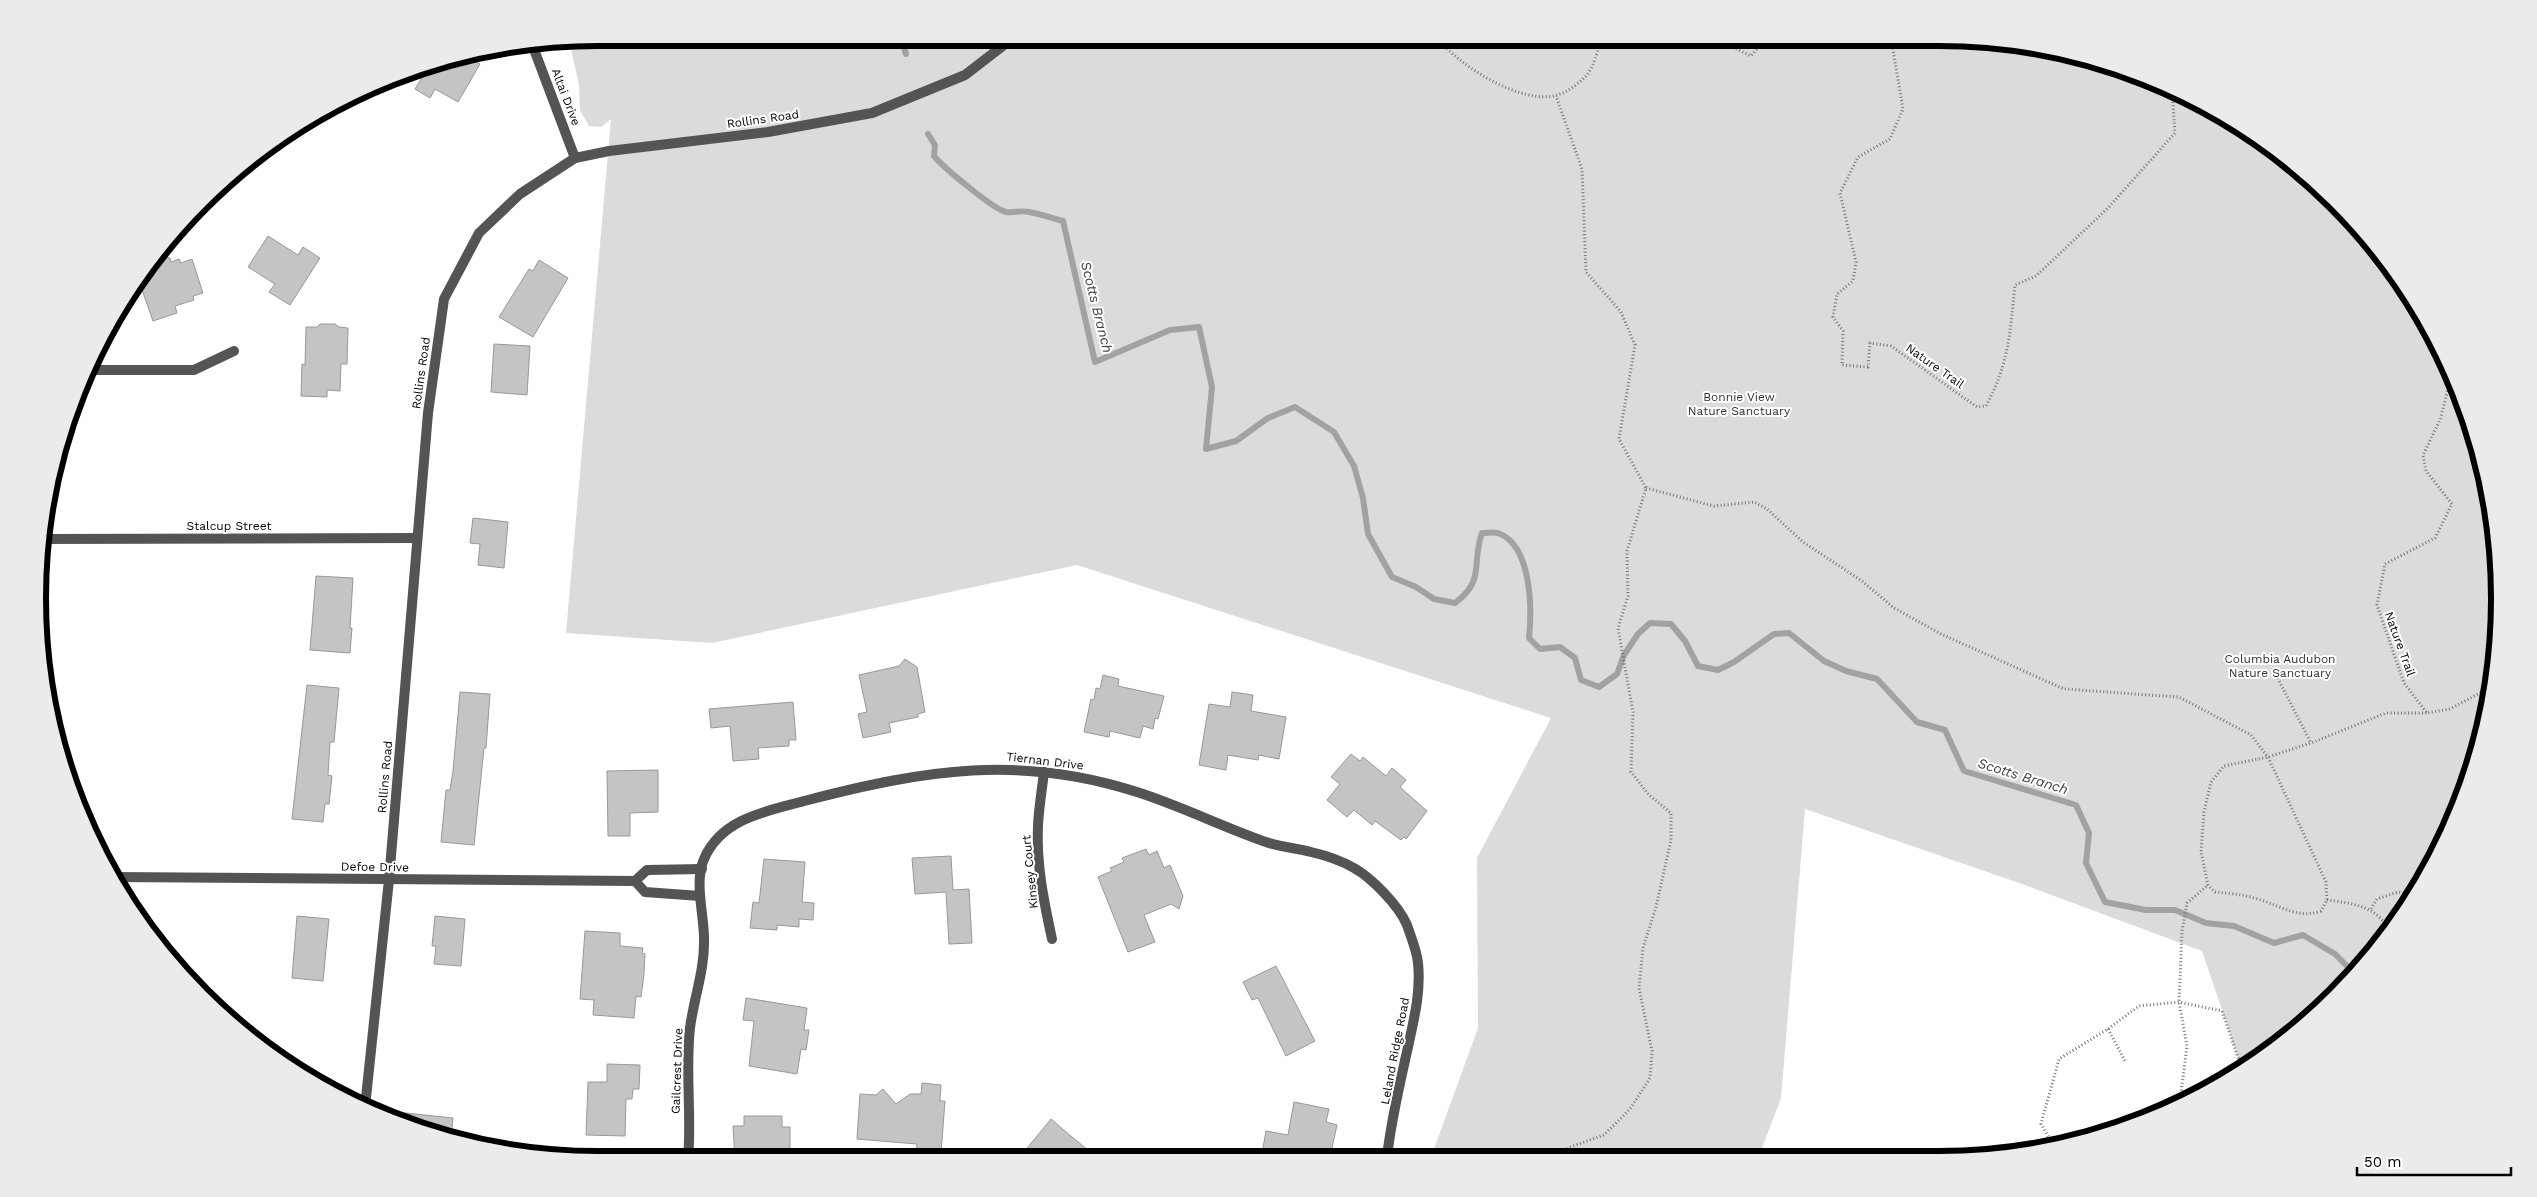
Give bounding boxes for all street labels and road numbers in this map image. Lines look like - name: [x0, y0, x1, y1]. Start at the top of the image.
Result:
- street label: Altai Drive: [549, 66, 583, 128]
- street label: Rollins Road: [726, 107, 800, 131]
- street label: Rollins Road: [409, 336, 433, 410]
- street label: Nature Trail: [1903, 341, 1967, 391]
- street label: Stalcup Street: [186, 519, 272, 533]
- street label: Nature Trail: [2382, 610, 2418, 679]
- street label: Rollins Road: [375, 740, 395, 814]
- street label: Tiernan Drive: [1006, 749, 1084, 773]
- street label: Kinsey Court: [1019, 835, 1041, 909]
- street label: Defoe Drive: [341, 859, 409, 875]
- street label: Leland Ridge Road: [1378, 996, 1412, 1106]
- street label: Gailcrest Drive: [669, 1028, 685, 1114]

